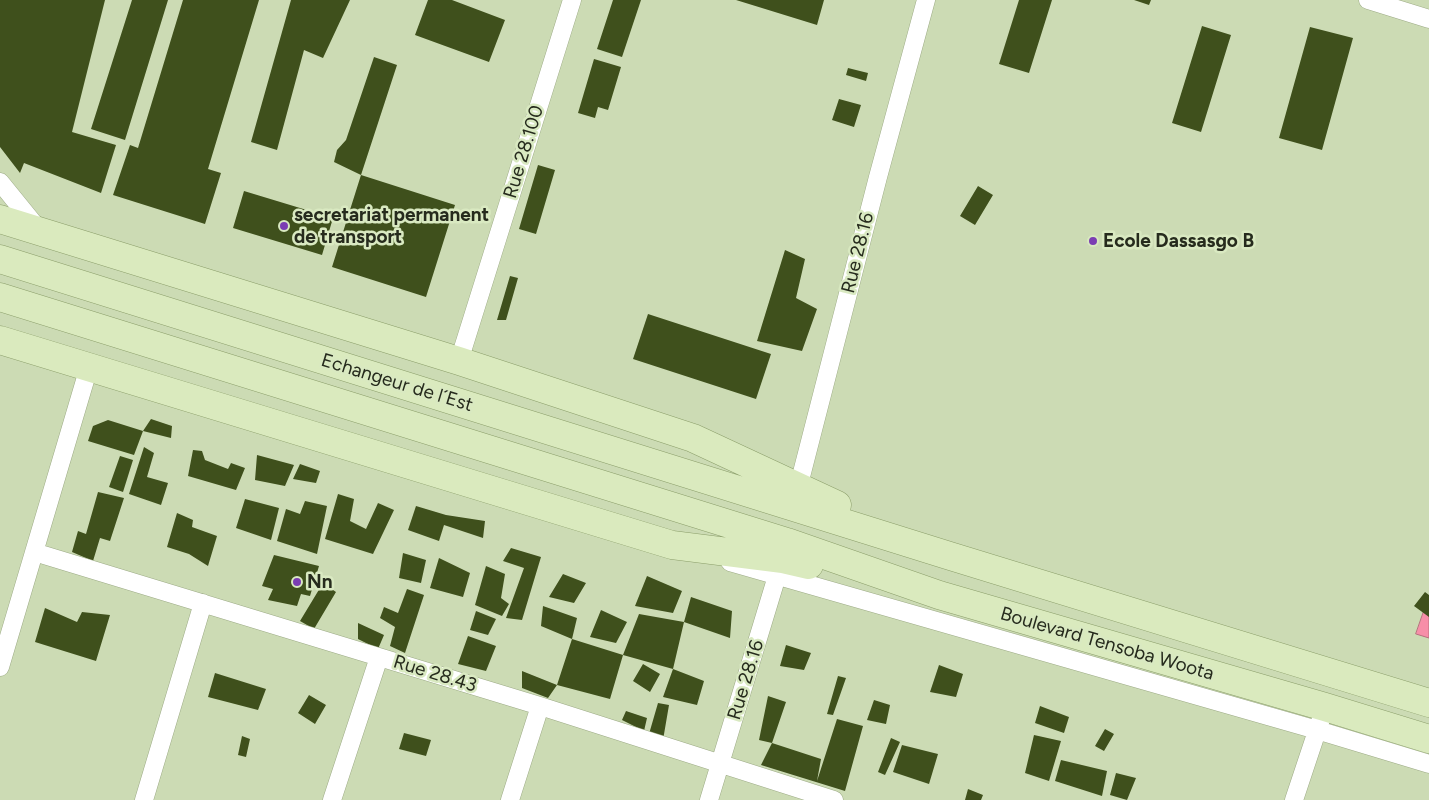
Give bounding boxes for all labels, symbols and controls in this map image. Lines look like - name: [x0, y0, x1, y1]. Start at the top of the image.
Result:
- street label: Rue 28.100: [499, 103, 549, 201]
- place label: secretariat permanent de transport: [294, 204, 489, 248]
- street label: Rue 28.16: [837, 210, 879, 296]
- marker: secretariat permanent de transport: [278, 220, 290, 232]
- place label: Ecole Dassasgo B: [1103, 230, 1254, 252]
- marker: Ecole Dassasgo B: [1087, 235, 1099, 247]
- street label: Echangeur de l´Est: [318, 349, 476, 417]
- place label: Nn: [307, 571, 332, 593]
- marker: Nn: [291, 576, 303, 588]
- street label: Boulevard Tensoba Woota: [998, 603, 1216, 685]
- street label: Rue 28.16: [723, 637, 769, 723]
- street label: Rue 28.43: [391, 651, 479, 697]

